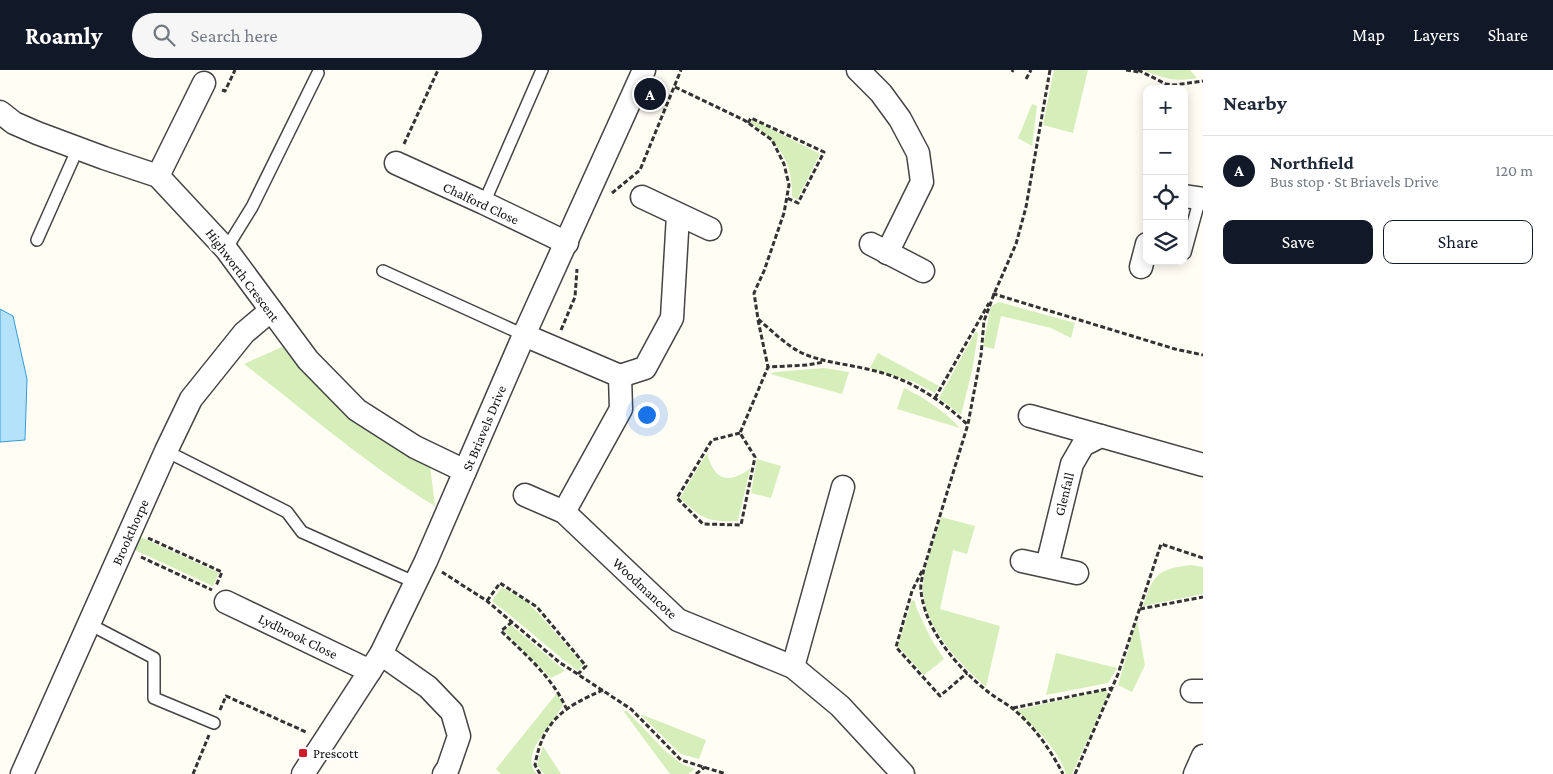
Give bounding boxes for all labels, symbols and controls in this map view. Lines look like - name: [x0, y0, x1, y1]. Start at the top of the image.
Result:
- search box: [132, 13, 482, 58]
- icon: search: [150, 21, 178, 49]
- text: Roamly: [25, 22, 102, 49]
- text: Search here: [190, 25, 278, 46]
- text: Map: [1352, 25, 1385, 45]
- text: Layers: [1413, 25, 1460, 45]
- text: Share: [1488, 25, 1528, 45]
- pin: A: [634, 75, 666, 113]
- map controls: [1143, 85, 1188, 265]
- button: +: [1143, 85, 1188, 130]
- text: Nearby: [1223, 91, 1287, 115]
- button: −: [1143, 130, 1188, 175]
- text: Northfield: [1270, 152, 1354, 173]
- text: A: [1234, 162, 1244, 179]
- text: 120 m: [1495, 162, 1533, 179]
- text: Bus stop · St Briavels Drive: [1270, 173, 1438, 190]
- button: locate: [1143, 175, 1188, 220]
- street label: Chalford Close: [440, 178, 522, 228]
- button: layers: [1143, 220, 1188, 265]
- button: Save: [1223, 220, 1373, 264]
- button: Share: [1383, 220, 1533, 264]
- street label: Highworth Crescent: [203, 225, 283, 325]
- street label: St Briavels Drive: [459, 383, 509, 473]
- your location: [634, 402, 660, 428]
- street label: Glenfall: [1051, 470, 1077, 517]
- street label: Brookthorpe: [108, 497, 152, 567]
- street label: Woodmancote: [610, 554, 680, 622]
- street label: Lydbrook Close: [256, 610, 340, 662]
- place label: Prescott: [313, 745, 359, 761]
- marker: Prescott: [297, 747, 309, 759]

